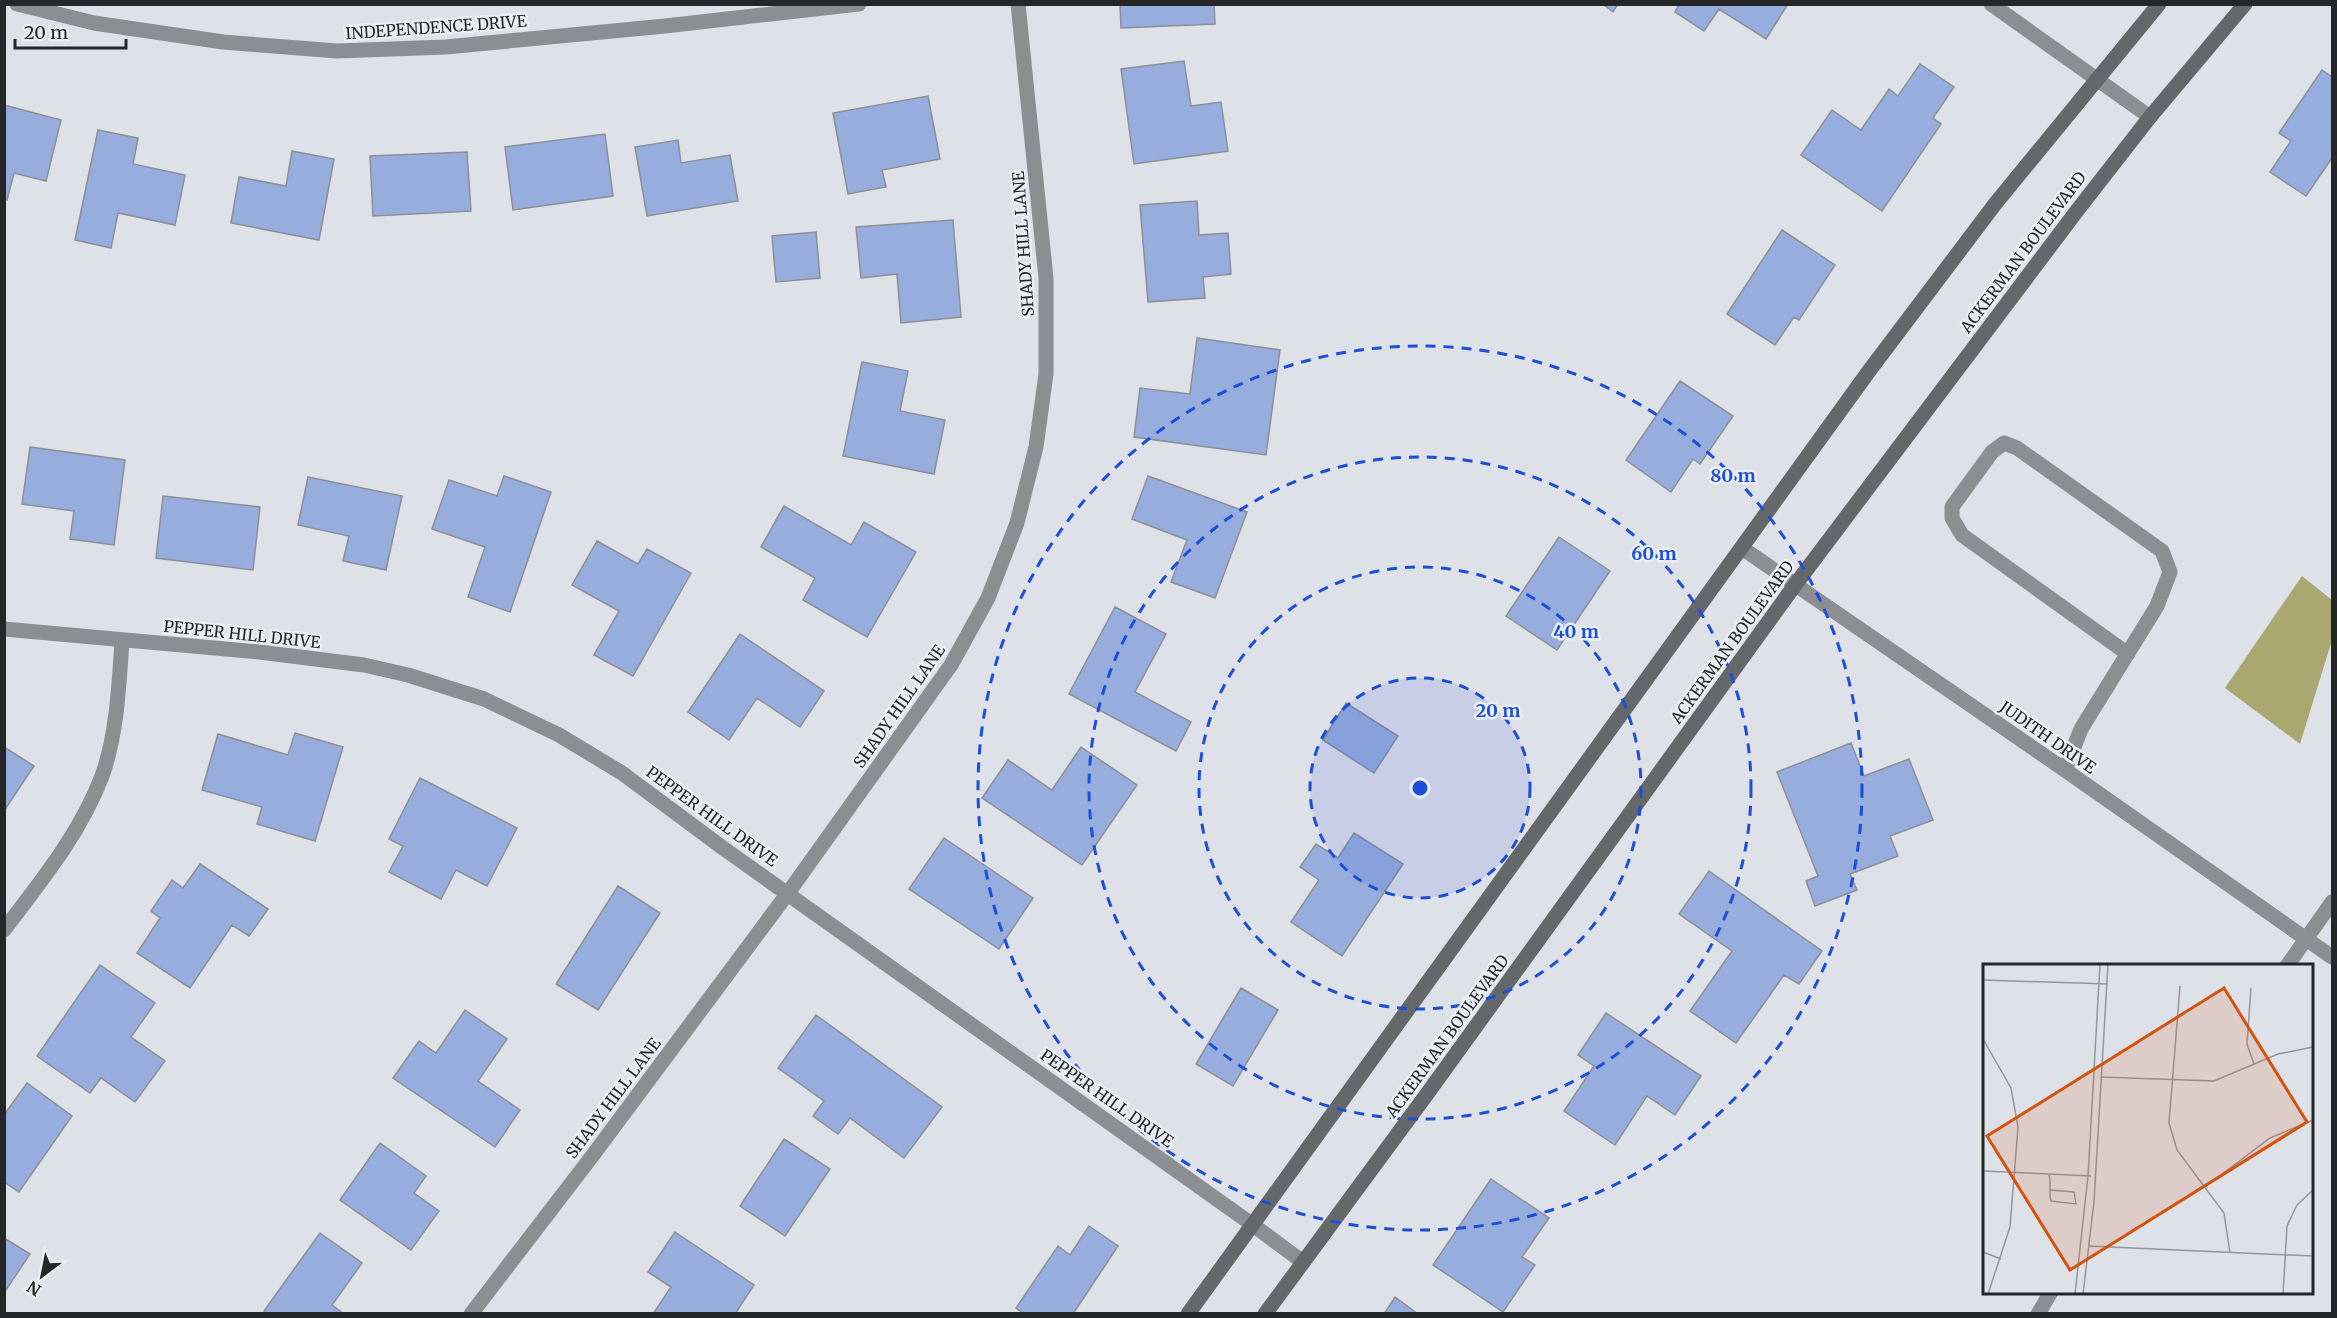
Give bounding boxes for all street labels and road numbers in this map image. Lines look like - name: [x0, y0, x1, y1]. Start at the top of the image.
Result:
- street label: INDEPENDENCE DRIVE: [345, 11, 528, 43]
- street label: ACKERMAN BOULEVARD: [1955, 167, 2090, 337]
- street label: SHADY HILL LANE: [1008, 170, 1038, 317]
- street label: ACKERMAN BOULEVARD: [1666, 557, 1798, 728]
- street label: PEPPER HILL DRIVE: [162, 616, 322, 652]
- street label: SHADY HILL LANE: [849, 640, 950, 772]
- street label: JUDITH DRIVE: [1995, 696, 2101, 778]
- street label: PEPPER HILL DRIVE: [642, 762, 782, 871]
- street label: ACKERMAN BOULEVARD: [1381, 951, 1513, 1122]
- street label: SHADY HILL LANE: [561, 1033, 665, 1162]
- street label: PEPPER HILL DRIVE: [1037, 1045, 1178, 1152]

